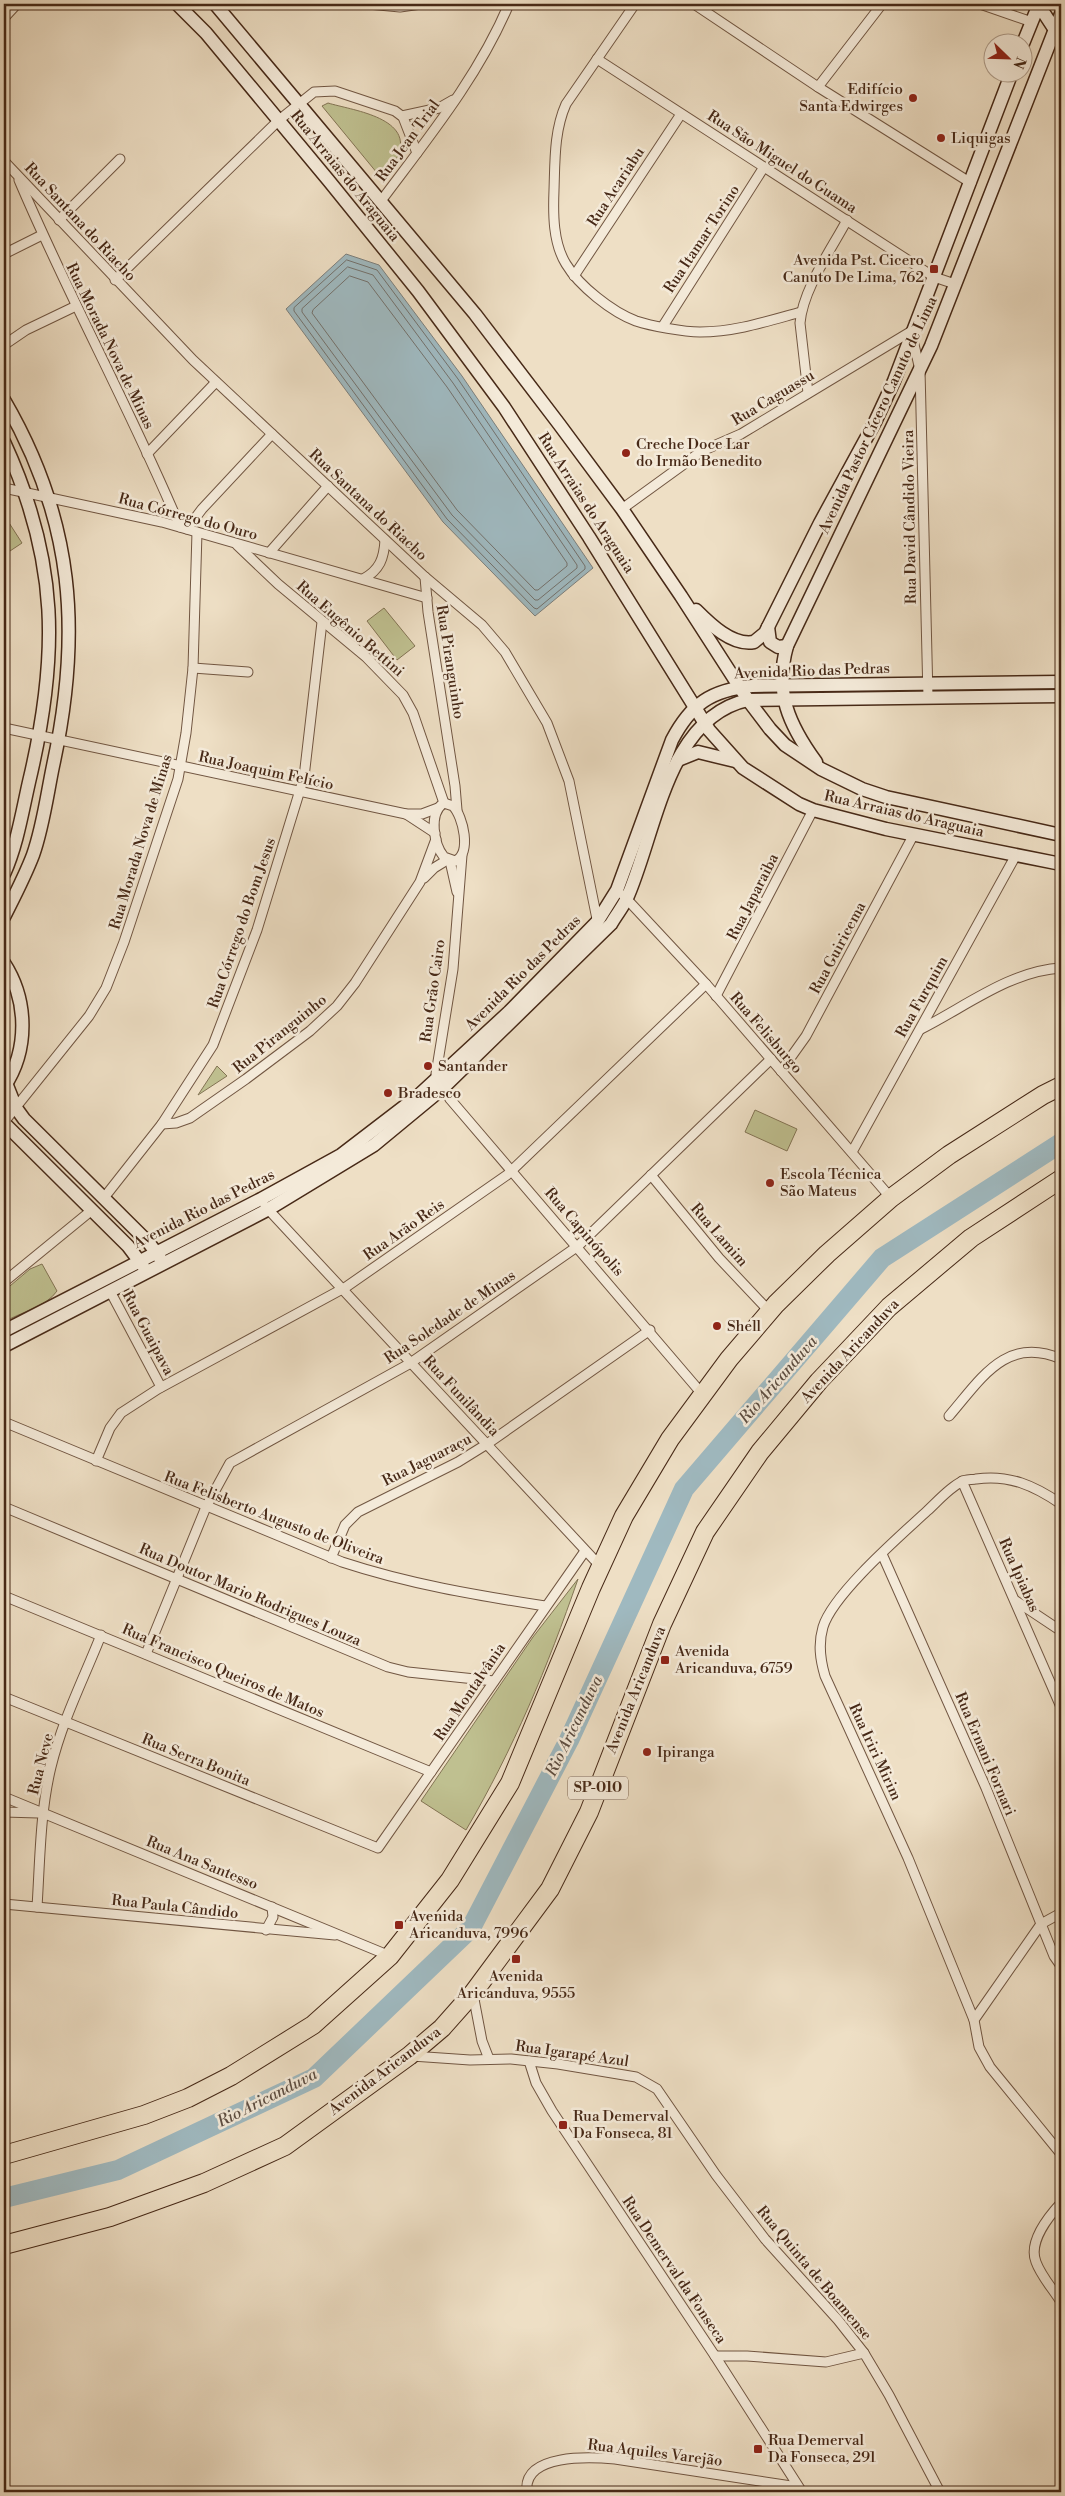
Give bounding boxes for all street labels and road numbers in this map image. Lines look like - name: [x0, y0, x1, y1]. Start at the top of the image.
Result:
- street label: Rua Jean Trial: [372, 96, 444, 186]
- street label: Rua Arraias do Araguaia: [286, 106, 404, 246]
- street label: Rua São Miguel do Guama: [703, 106, 861, 218]
- street label: Rua Acariabu: [583, 143, 649, 230]
- street label: Rua Santana do Riacho: [20, 159, 140, 285]
- street label: Rua Itamar Torino: [660, 181, 744, 297]
- street label: Rua Morada Nova de Minas: [62, 260, 158, 432]
- street label: Avenida Pastor Cícero Canuto de Lima: [814, 293, 942, 537]
- street label: Rua Caguassu: [728, 366, 818, 430]
- street label: Rua Arraias do Araguaia: [533, 429, 639, 577]
- street label: Rua David Cândido Vieira: [899, 429, 921, 604]
- street label: Rua Santana do Riacho: [305, 445, 431, 565]
- street label: Rua Córrego do Ouro: [116, 489, 260, 545]
- street label: Rua Eugênio Bettini: [292, 577, 408, 681]
- street label: Rua Piranguinho: [432, 604, 468, 720]
- street label: Avenida Rio das Pedras: [733, 659, 890, 683]
- street label: Rua Joaquim Felício: [197, 747, 335, 795]
- street label: Rua Morada Nova de Minas: [105, 752, 177, 932]
- street label: Rua Arraias do Araguaia: [822, 786, 986, 842]
- street label: Rua Córrego do Bom Jesus: [204, 835, 280, 1011]
- street label: Rua Japaraiba: [723, 850, 783, 944]
- street label: Rua Guiricema: [806, 898, 870, 997]
- street label: Avenida Rio das Pedras: [460, 911, 585, 1036]
- street label: Rua Grão Cairo: [416, 938, 450, 1044]
- street label: Rua Furquim: [892, 953, 952, 1041]
- street label: Rua Felisburgo: [725, 988, 807, 1078]
- street label: Rua Piranguinho: [229, 990, 331, 1078]
- street label: Avenida Rio das Pedras: [129, 1165, 278, 1253]
- street label: Rua Capinópolis: [540, 1184, 628, 1280]
- street label: Rua Arão Reis: [360, 1195, 448, 1265]
- street label: Rua Lamim: [686, 1199, 752, 1271]
- street label: Rua Soledade de Minas: [381, 1266, 519, 1368]
- street label: Rua Guaipava: [118, 1288, 178, 1379]
- street label: Avenida Aricanduva: [796, 1295, 903, 1408]
- street label: Rua Funilândia: [419, 1352, 504, 1441]
- street label: Rua Jaguaraçu: [379, 1429, 475, 1491]
- street label: Rua Felisberto Augusto de Oliveira: [161, 1467, 387, 1569]
- street label: Rua Ipiabas: [994, 1535, 1044, 1615]
- street label: Rua Doutor Mario Rodrigues Louza: [136, 1539, 364, 1651]
- street label: Rua Francisco Queiros de Matos: [119, 1620, 327, 1722]
- street label: Avenida Aricanduva: [601, 1623, 670, 1757]
- street label: Rua Montalvânia: [430, 1639, 510, 1745]
- street label: Rua Ernani Fornari: [950, 1689, 1020, 1819]
- street label: Rua Iriri Mirim: [844, 1700, 906, 1804]
- street label: Rua Serra Bonita: [139, 1730, 253, 1791]
- street label: Rua Neve: [24, 1731, 58, 1797]
- road number: SP-010: [568, 1776, 628, 1800]
- street label: Rua Ana Santesso: [143, 1832, 261, 1894]
- street label: Rua Paula Cândido: [111, 1891, 239, 1923]
- street label: Avenida Aricanduva: [324, 2022, 445, 2120]
- street label: Rua Igarapé Azul: [514, 2037, 631, 2071]
- street label: Rua Demerval da Fonseca: [618, 2193, 731, 2348]
- street label: Rua Quinta de Boamense: [752, 2202, 876, 2344]
- street label: Rua Aquiles Varejão: [586, 2435, 724, 2471]

